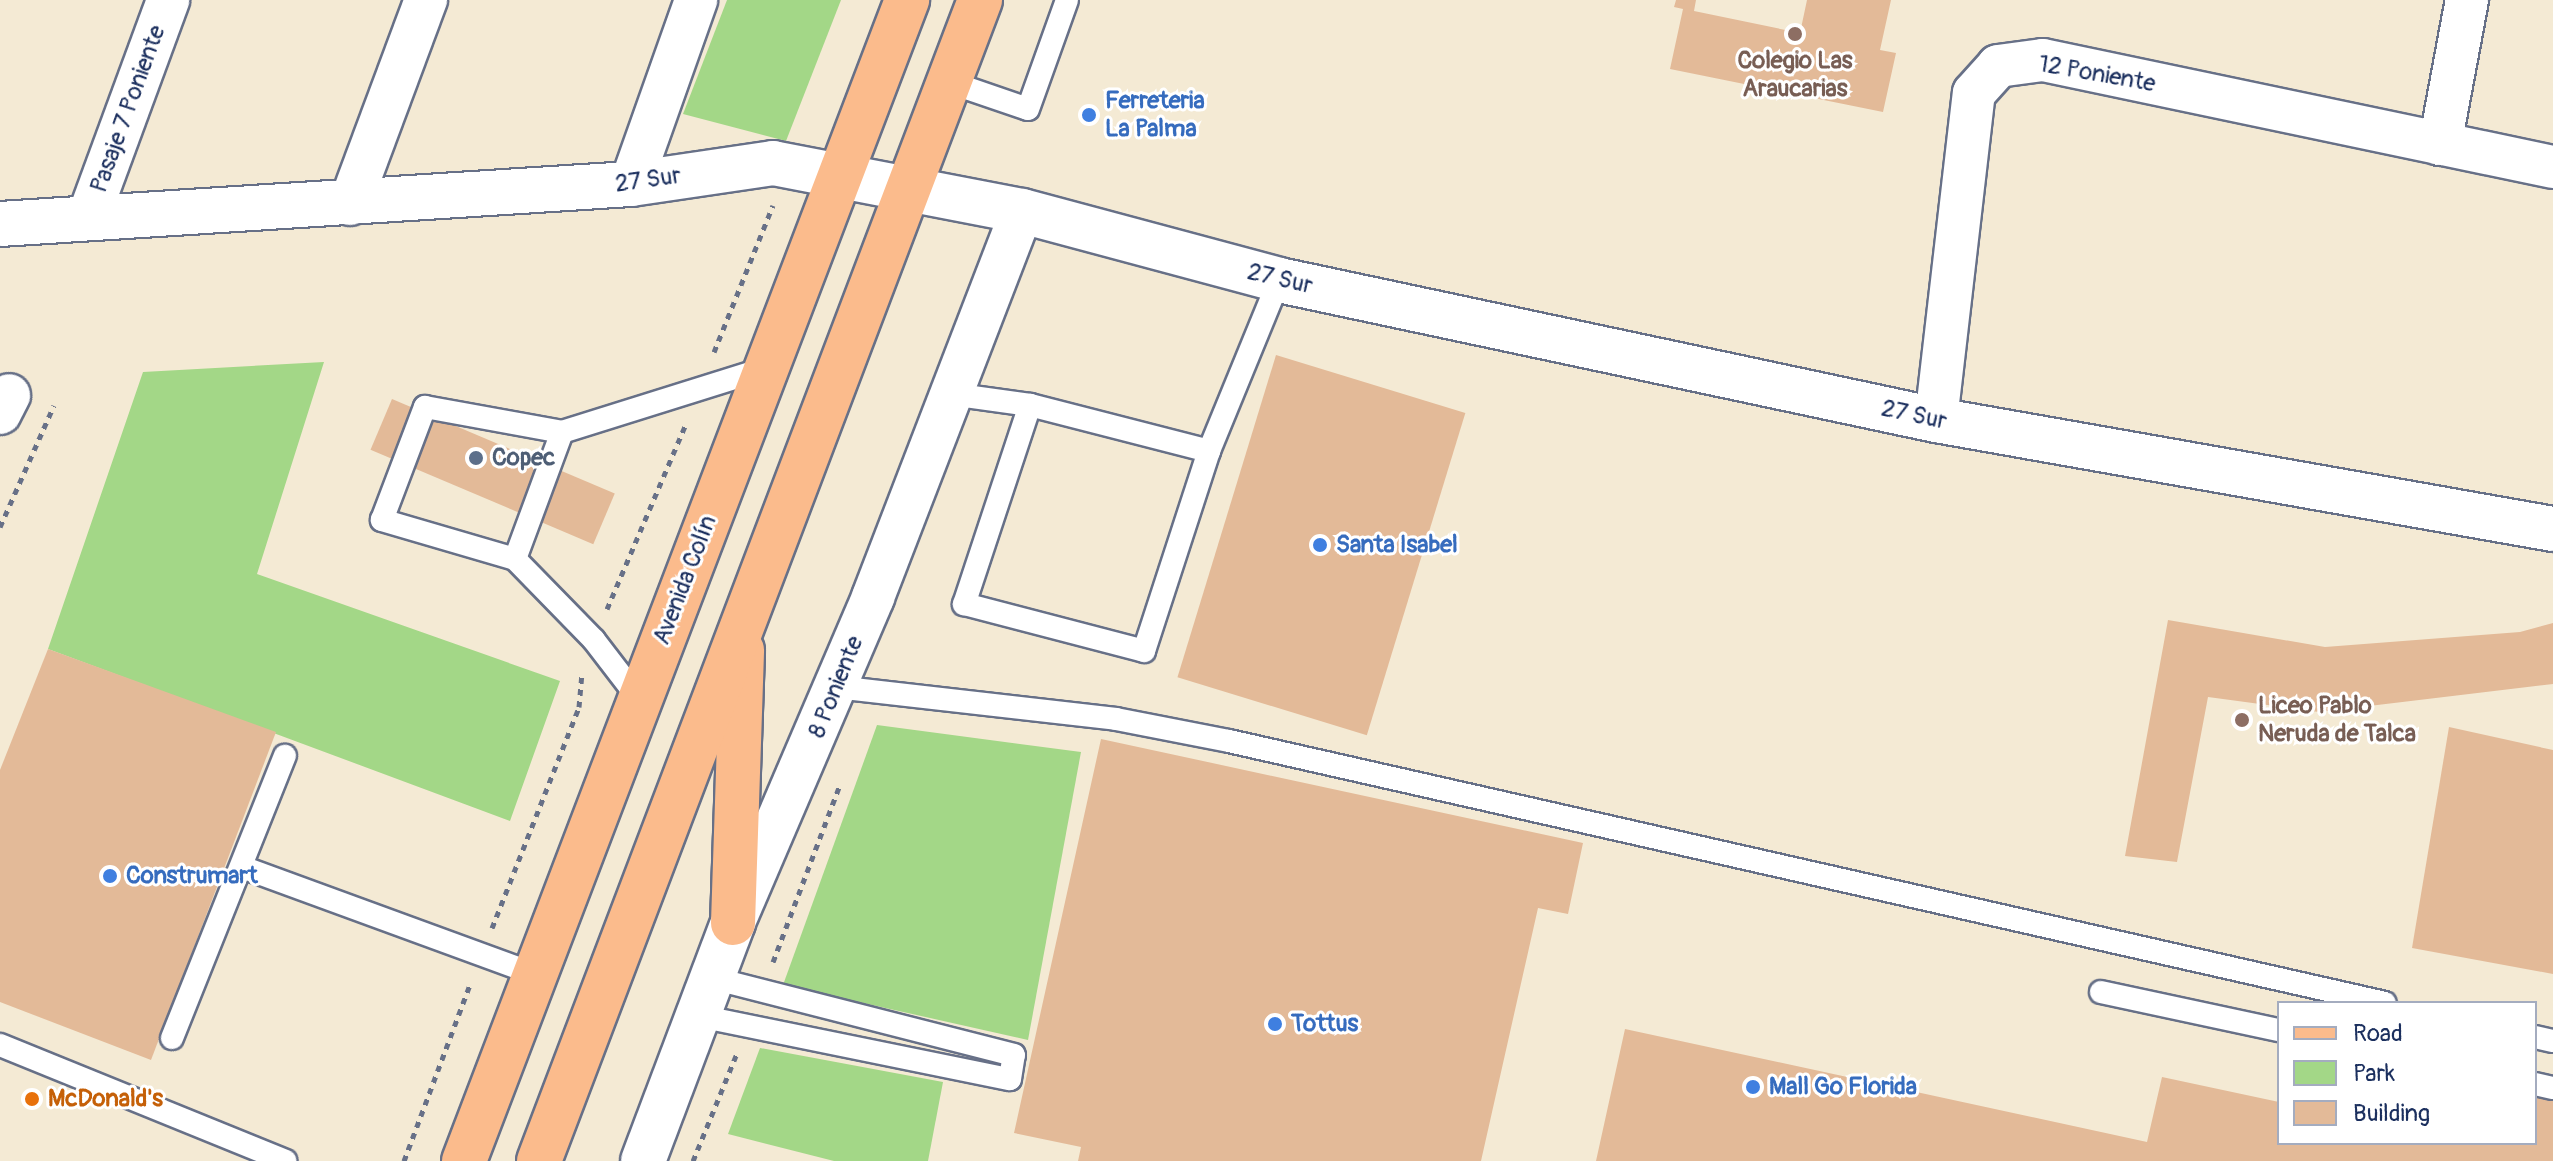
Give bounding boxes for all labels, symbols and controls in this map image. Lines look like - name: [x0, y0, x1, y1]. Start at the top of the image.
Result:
- street label: Pasaje 7 Poniente: [84, 21, 172, 197]
- marker: Colegio Las Araucarias: [1786, 25, 1804, 43]
- place label: Colegio Las Araucarias: [1737, 47, 1853, 103]
- street label: 12 Poniente: [2036, 50, 2158, 98]
- place label: Ferreteria La Palma: [1105, 87, 1205, 143]
- marker: Ferreteria La Palma: [1080, 106, 1098, 124]
- street label: 27 Sur: [613, 161, 683, 199]
- street label: 27 Sur: [1245, 258, 1315, 300]
- street label: 27 Sur: [1879, 394, 1949, 436]
- place label: Copec: [492, 444, 555, 472]
- marker: Copec: [467, 449, 485, 467]
- street label: Avenida Colín: [647, 511, 723, 649]
- place label: Santa Isabel: [1336, 531, 1458, 559]
- marker: Santa Isabel: [1311, 536, 1329, 554]
- street label: 8 Poniente: [803, 632, 869, 742]
- place label: Liceo Pablo Neruda de Talca: [2258, 692, 2416, 748]
- marker: Liceo Pablo Neruda de Talca: [2233, 711, 2251, 729]
- place label: Construmart: [126, 862, 258, 890]
- marker: Construmart: [101, 867, 119, 885]
- legend: [2277, 1001, 2537, 1145]
- place label: Tottus: [1291, 1010, 1358, 1038]
- marker: Tottus: [1266, 1015, 1284, 1033]
- text: Road: [2353, 1019, 2403, 1048]
- text: Park: [2353, 1059, 2395, 1088]
- place label: Mall Go Florida: [1769, 1073, 1917, 1101]
- marker: Mall Go Florida: [1744, 1078, 1762, 1096]
- place label: McDonald's: [48, 1085, 163, 1113]
- marker: McDonald's: [23, 1090, 41, 1108]
- text: Building: [2353, 1099, 2430, 1128]

